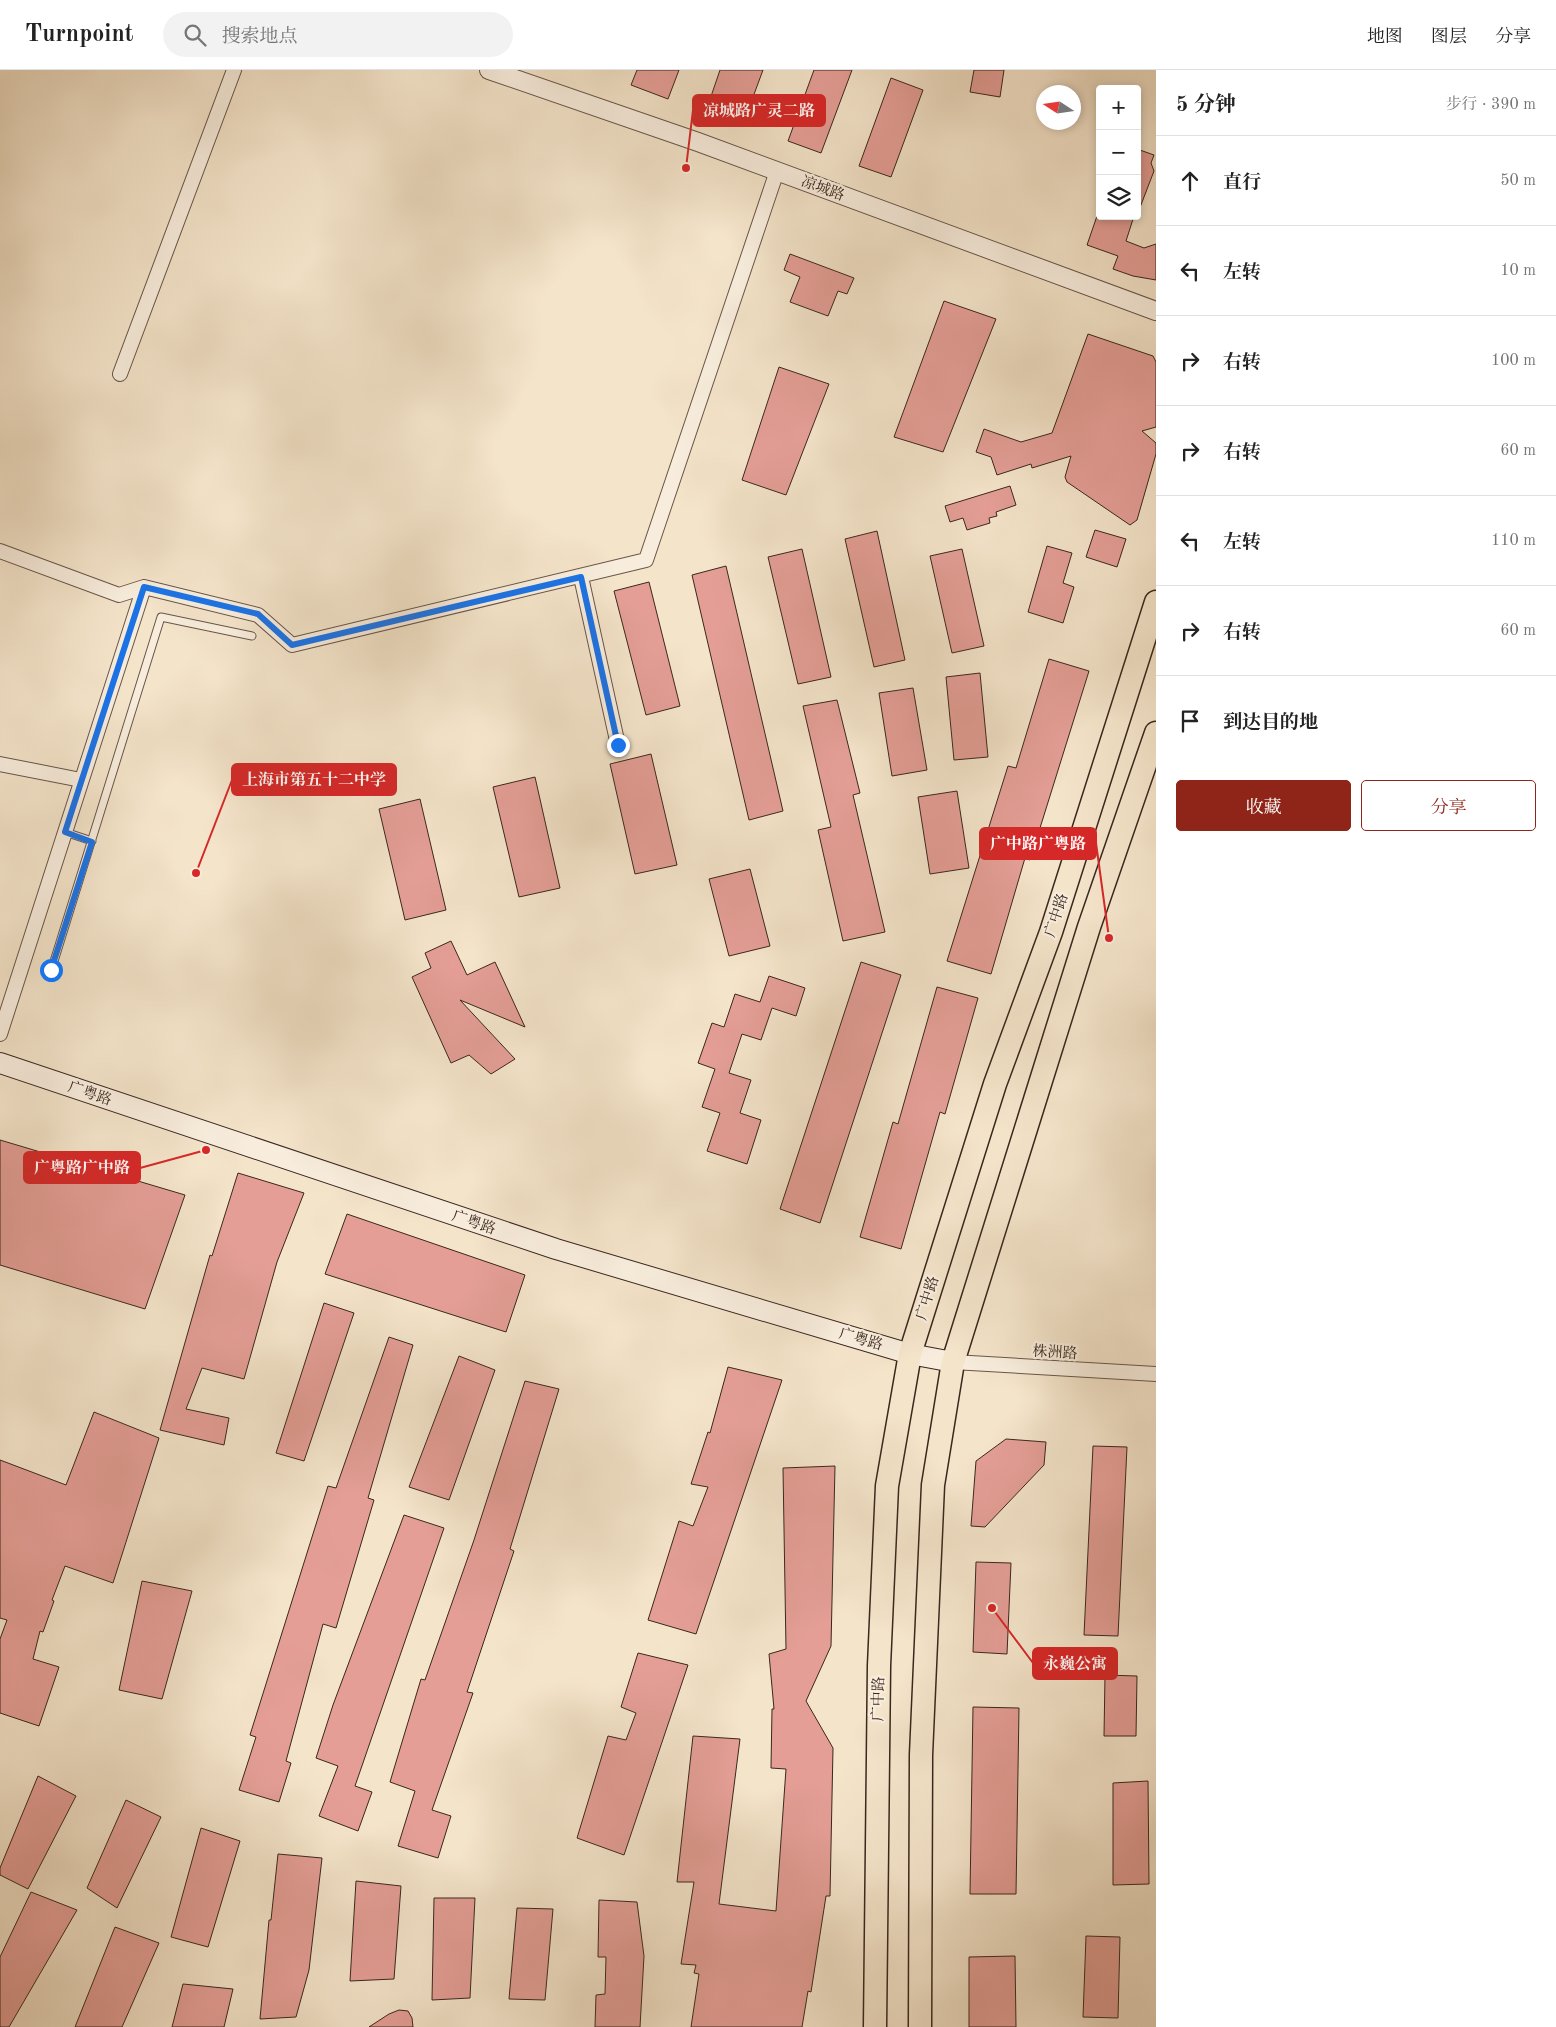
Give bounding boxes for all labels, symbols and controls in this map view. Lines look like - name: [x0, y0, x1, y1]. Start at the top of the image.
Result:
- search box: [163, 12, 513, 57]
- icon: search: [181, 21, 209, 49]
- text: Turnpoint: [25, 23, 133, 47]
- text: 搜索地点: [221, 28, 298, 47]
- text: 地图: [1367, 28, 1403, 46]
- text: 图层: [1431, 28, 1467, 46]
- text: 分享: [1495, 28, 1531, 46]
- north arrow: [1036, 85, 1081, 130]
- map controls: [1096, 85, 1141, 220]
- button: +: [1096, 85, 1141, 130]
- callout: 凉城路广灵二路: [693, 95, 825, 126]
- text: 5 分钟: [1176, 95, 1236, 116]
- text: 步行 · 390 m: [1446, 97, 1536, 113]
- text: 凉城路广灵二路: [703, 102, 815, 120]
- button: −: [1096, 130, 1141, 175]
- icon: ahead: [1176, 167, 1204, 195]
- street label: 凉城路: [799, 173, 847, 204]
- text: 50 m: [1500, 173, 1536, 189]
- text: 直行: [1223, 174, 1261, 193]
- button: layers: [1096, 175, 1141, 220]
- icon: left: [1176, 257, 1204, 285]
- text: 10 m: [1500, 263, 1536, 279]
- text: 左转: [1223, 264, 1261, 283]
- icon: right: [1176, 347, 1204, 375]
- text: 100 m: [1491, 353, 1536, 369]
- text: 右转: [1223, 354, 1261, 373]
- icon: right: [1176, 437, 1204, 465]
- text: 60 m: [1500, 443, 1536, 459]
- text: 右转: [1223, 444, 1261, 463]
- icon: left: [1176, 527, 1204, 555]
- text: 110 m: [1491, 533, 1536, 549]
- text: 左转: [1223, 534, 1261, 553]
- icon: right: [1176, 617, 1204, 645]
- text: 60 m: [1500, 623, 1536, 639]
- text: 右转: [1223, 624, 1261, 643]
- icon: arrive: [1176, 707, 1204, 735]
- text: 到达目的地: [1223, 714, 1318, 733]
- route end: [607, 734, 630, 757]
- callout: 上海市第五十二中学: [232, 764, 396, 795]
- text: 上海市第五十二中学: [242, 770, 386, 789]
- button: 收藏: [1176, 780, 1351, 831]
- button: 分享: [1361, 780, 1536, 831]
- callout: 广中路广粤路: [980, 828, 1096, 859]
- text: 广中路广粤路: [990, 835, 1086, 853]
- street label: 广中路: [1041, 891, 1072, 939]
- route start: [40, 959, 63, 982]
- street label: 广粤路: [66, 1078, 114, 1109]
- callout: 广粤路广中路: [24, 1152, 140, 1183]
- text: 广粤路广中路: [34, 1159, 130, 1177]
- street label: 广粤路: [450, 1207, 498, 1238]
- street label: 广中路: [913, 1274, 942, 1322]
- street label: 广粤路: [837, 1325, 885, 1354]
- street label: 株洲路: [1032, 1343, 1078, 1362]
- callout: 永巍公寓: [1033, 1648, 1117, 1679]
- text: 永巍公寓: [1043, 1654, 1107, 1673]
- street label: 广中路: [870, 1676, 887, 1722]

